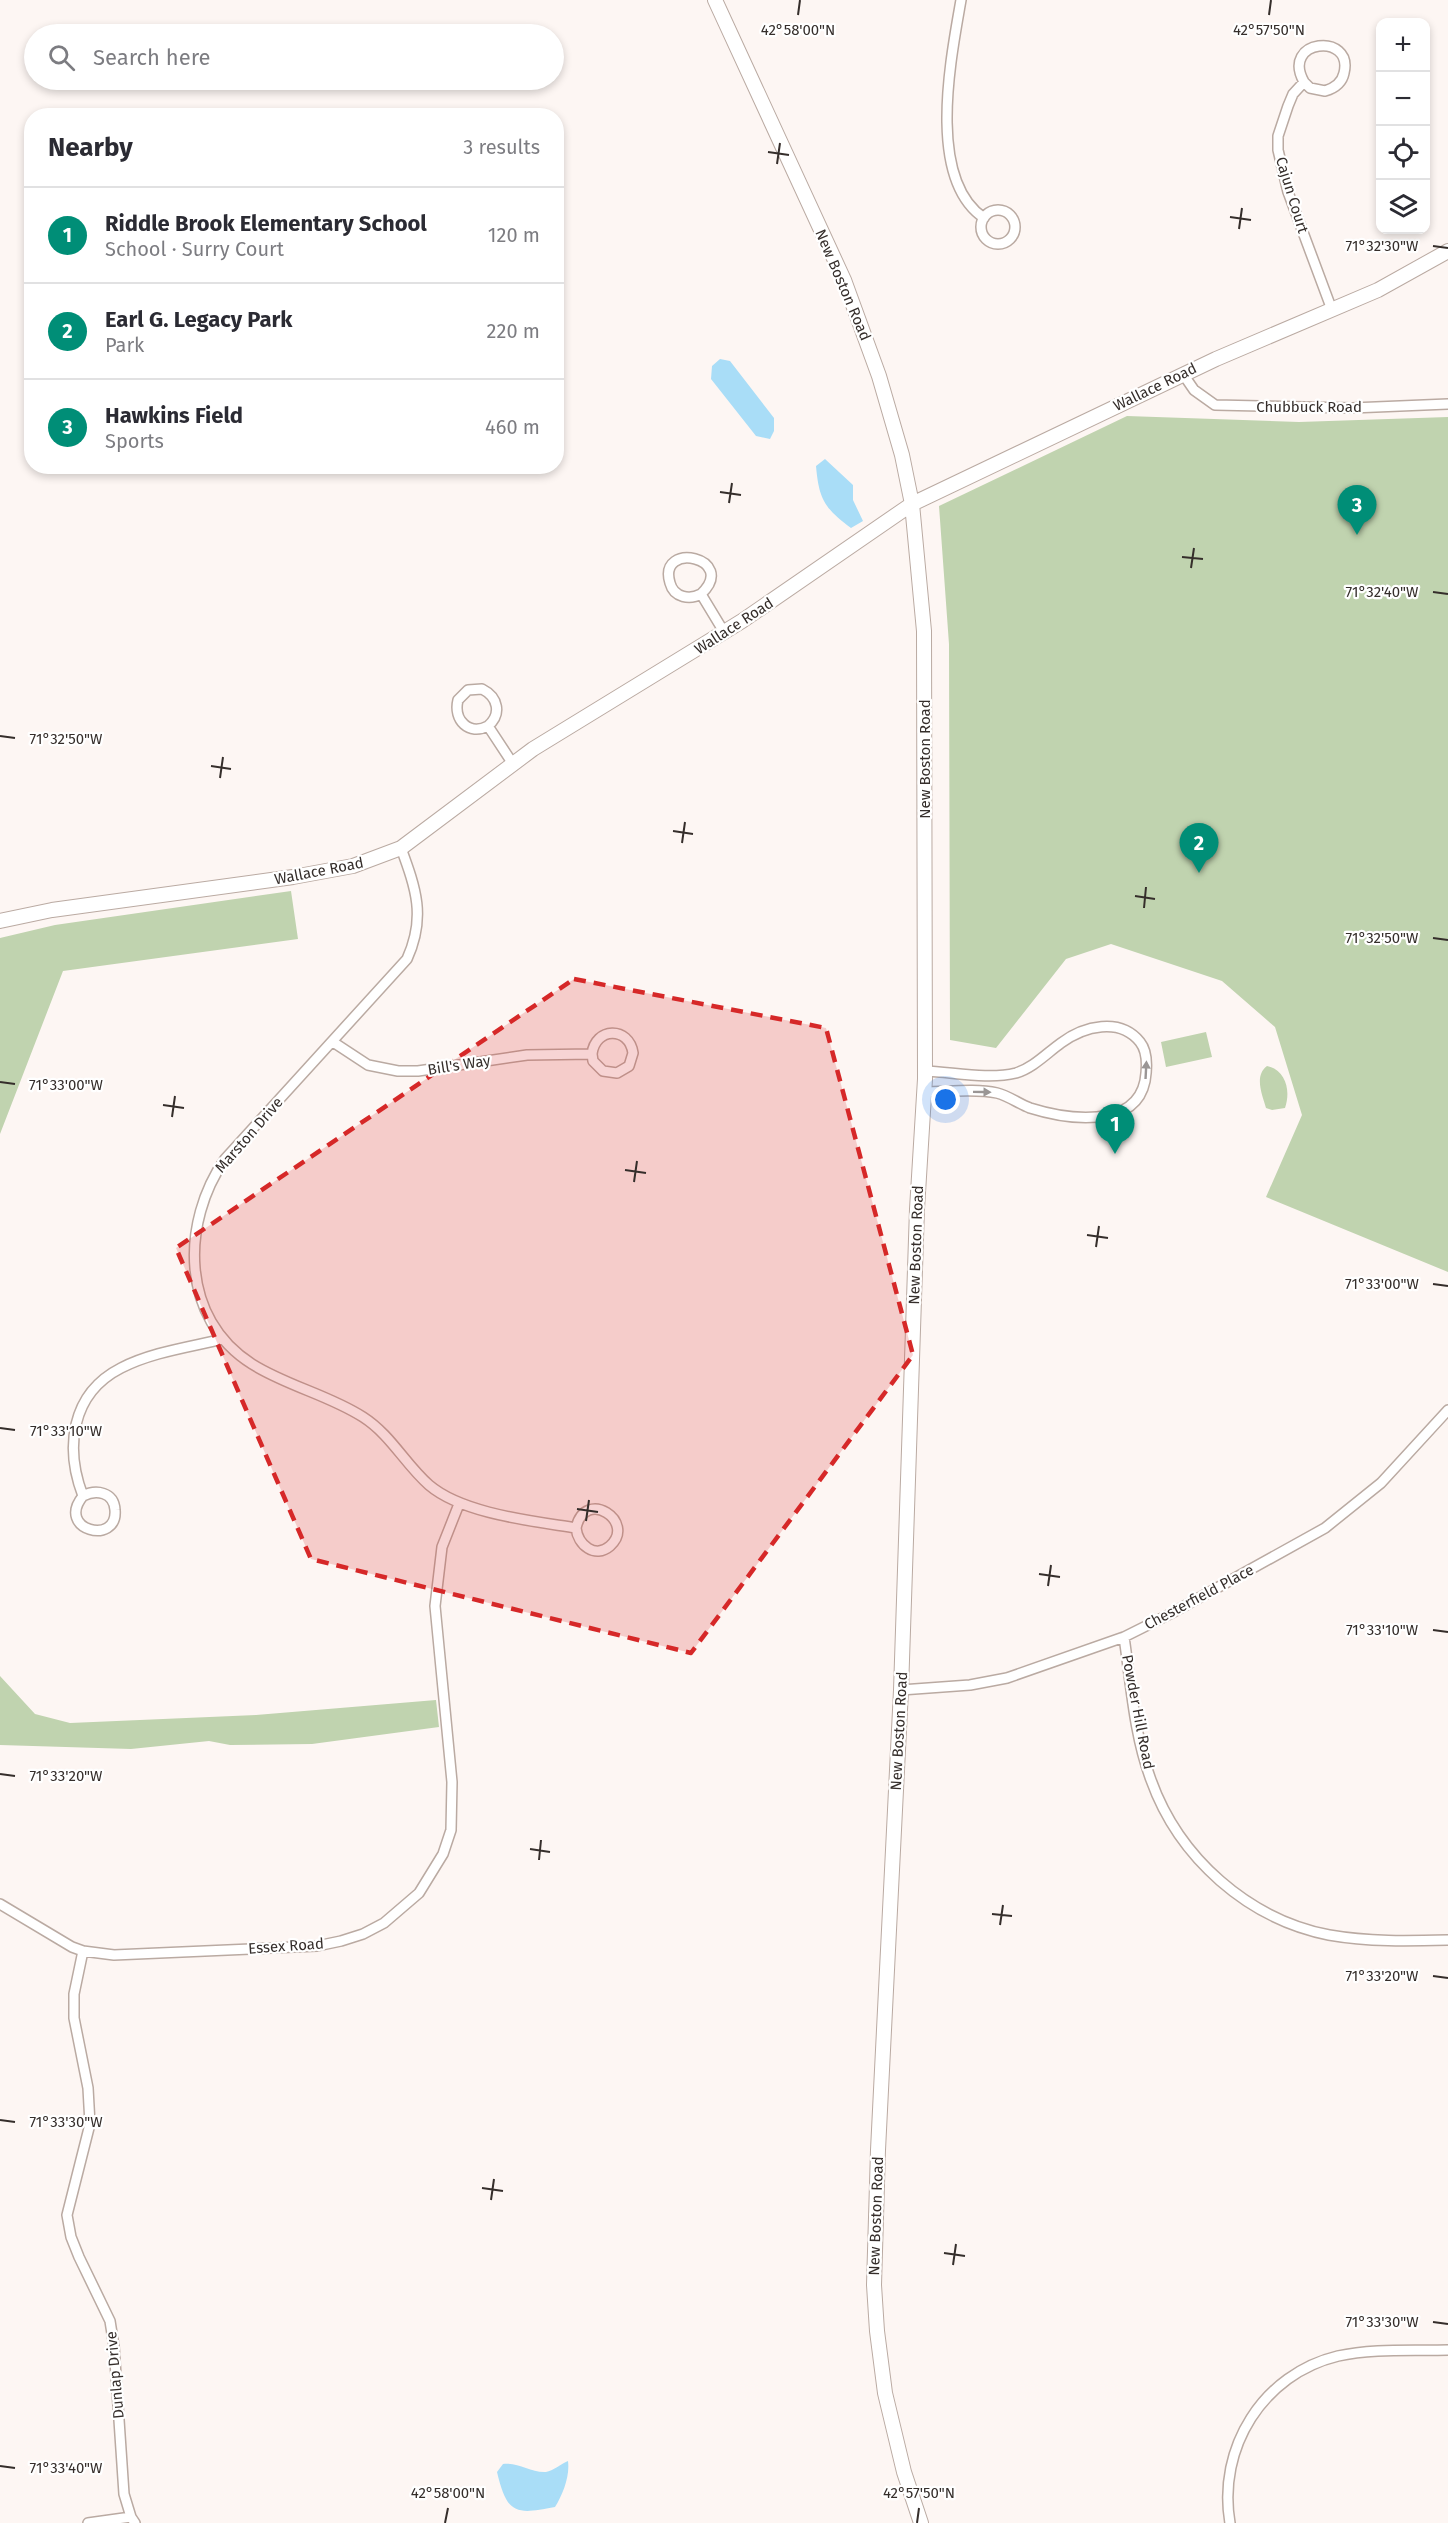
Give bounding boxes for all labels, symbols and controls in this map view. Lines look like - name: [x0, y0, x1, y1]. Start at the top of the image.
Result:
- map controls: [1376, 18, 1430, 234]
- button: +: [1376, 18, 1430, 72]
- text: 42°58'00"N: [761, 21, 835, 39]
- text: 42°57'50"N: [1233, 21, 1305, 39]
- search box: [24, 24, 564, 90]
- icon: search: [45, 41, 78, 74]
- text: Search here: [93, 44, 211, 71]
- button: −: [1376, 72, 1430, 126]
- button: locate: [1376, 126, 1430, 180]
- text: Nearby: [48, 132, 133, 163]
- text: 3 results: [463, 135, 540, 159]
- street label: Cajun Court: [1272, 155, 1312, 236]
- button: layers: [1376, 180, 1430, 234]
- text: Riddle Brook Elementary School: [105, 210, 427, 237]
- text: 1: [63, 223, 72, 247]
- text: 120 m: [488, 223, 540, 247]
- street label: New Boston Road: [811, 227, 875, 343]
- text: School · Surry Court: [105, 237, 284, 261]
- text: 71°32'30"W: [1346, 237, 1419, 255]
- text: Earl G. Legacy Park: [105, 306, 292, 333]
- text: 2: [62, 319, 73, 343]
- text: 220 m: [487, 319, 540, 343]
- text: Park: [105, 333, 144, 357]
- street label: Wallace Road: [1110, 359, 1200, 415]
- street label: Chubbuck Road: [1256, 398, 1362, 416]
- text: Hawkins Field: [105, 402, 243, 429]
- text: 3: [62, 415, 73, 439]
- text: 460 m: [485, 415, 540, 439]
- text: Sports: [105, 429, 164, 453]
- pin: 3: [1338, 486, 1376, 535]
- text: 71°32'40"W: [1346, 583, 1419, 601]
- street label: Wallace Road: [691, 594, 777, 658]
- street label: New Boston Road: [916, 699, 934, 819]
- text: 71°32'50"W: [30, 730, 103, 748]
- pin: 2: [1180, 824, 1218, 873]
- street label: Wallace Road: [273, 854, 365, 888]
- text: 71°32'50"W: [1346, 929, 1419, 947]
- street label: Bill's Way: [426, 1051, 492, 1079]
- one-way arrow: [1141, 1061, 1150, 1080]
- text: 71°33'00"W: [29, 1076, 104, 1094]
- your location: [931, 1085, 960, 1114]
- one-way arrow: [973, 1088, 992, 1097]
- street label: Marston Drive: [211, 1094, 287, 1176]
- pin: 1: [1096, 1104, 1134, 1154]
- street label: New Boston Road: [905, 1185, 927, 1305]
- text: 71°33'00"W: [1345, 1275, 1420, 1293]
- text: 71°33'10"W: [30, 1422, 103, 1440]
- street label: Chesterfield Place: [1141, 1561, 1257, 1633]
- text: 71°33'10"W: [1346, 1621, 1419, 1639]
- street label: Powder Hill Road: [1118, 1653, 1158, 1771]
- street label: New Boston Road: [887, 1671, 911, 1791]
- text: 71°33'20"W: [29, 1767, 103, 1785]
- street label: Essex Road: [248, 1934, 324, 1958]
- text: 71°33'20"W: [1345, 1967, 1419, 1985]
- text: 71°33'30"W: [29, 2113, 103, 2131]
- street label: New Boston Road: [865, 2156, 887, 2276]
- text: 71°33'30"W: [1345, 2313, 1419, 2331]
- street label: Dunlap Drive: [102, 2331, 128, 2419]
- text: 71°33'40"W: [30, 2459, 103, 2477]
- text: 42°58'00"N: [411, 2484, 485, 2502]
- text: 42°57'50"N: [883, 2484, 955, 2502]

